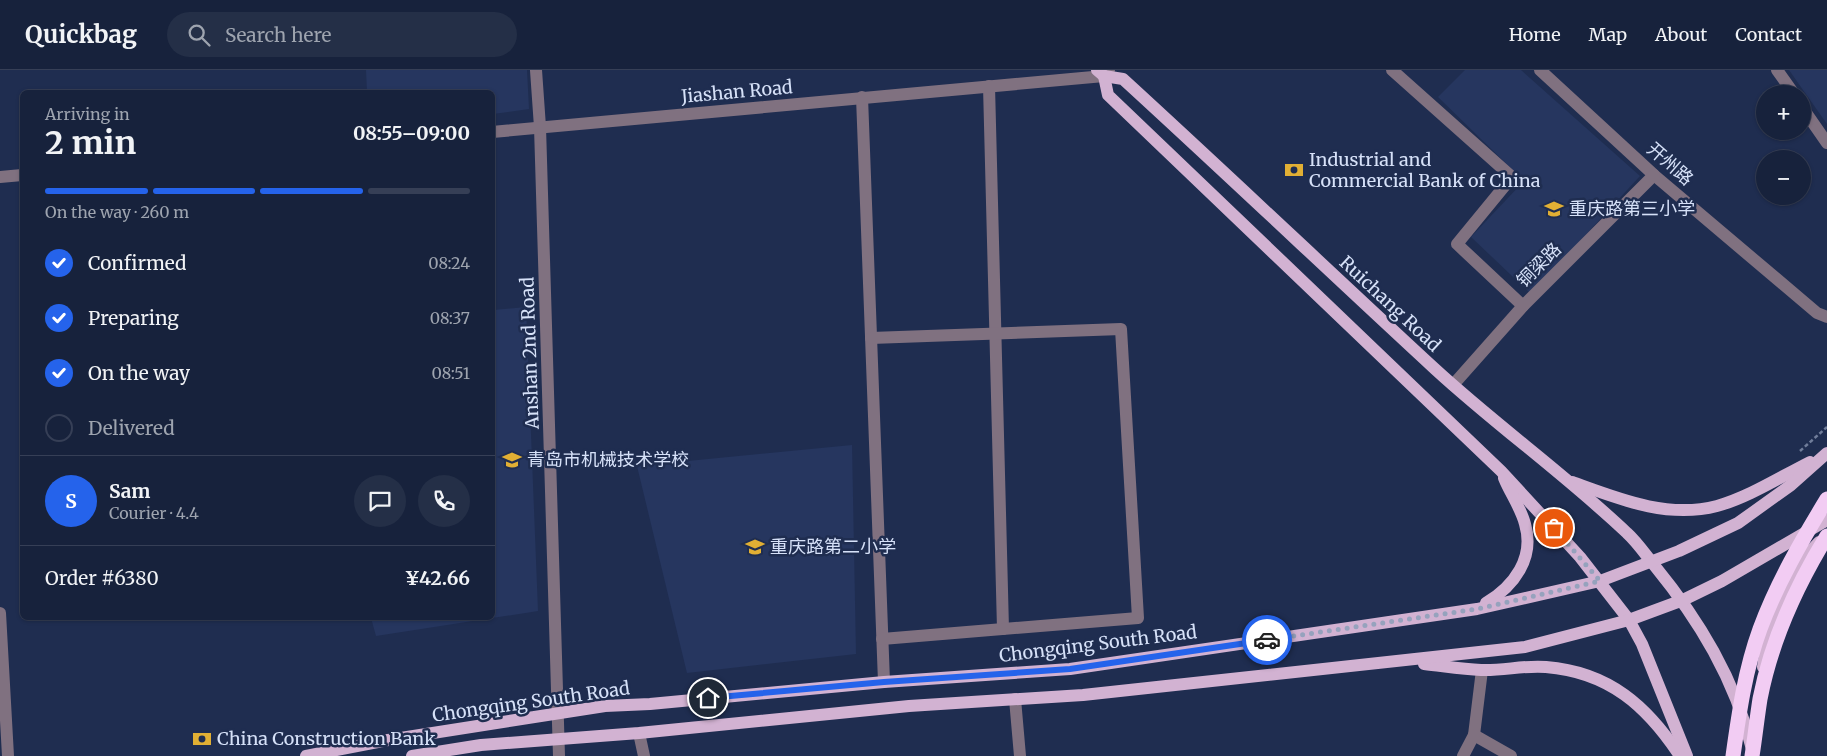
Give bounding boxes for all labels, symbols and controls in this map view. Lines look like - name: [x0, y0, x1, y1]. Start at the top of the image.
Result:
- search box: [167, 12, 517, 57]
- text: Quickbag: [25, 19, 137, 50]
- icon: search: [185, 21, 213, 49]
- text: Search here: [225, 23, 331, 47]
- text: Home: [1509, 23, 1561, 46]
- text: Map: [1589, 23, 1627, 46]
- text: About: [1655, 23, 1707, 46]
- text: Contact: [1735, 23, 1802, 46]
- street label: Jiashan Road: [679, 75, 794, 108]
- map controls: [1756, 85, 1811, 205]
- button: +: [1756, 85, 1811, 140]
- text: Arriving in: [45, 104, 130, 124]
- text: 08:55–09:00: [353, 121, 470, 145]
- text: 2 min: [45, 123, 136, 163]
- street label: 开州路: [1642, 137, 1698, 190]
- place label: Industrial and Commercial Bank of China: [1309, 148, 1541, 192]
- button: −: [1756, 150, 1811, 205]
- bank icon: Industrial and Commercial Bank of China: [1283, 159, 1305, 181]
- place label: 重庆路第三小学: [1569, 197, 1695, 220]
- school or university icon: 重庆路第三小学: [1543, 198, 1565, 220]
- text: On the way · 260 m: [45, 202, 189, 222]
- street label: 铜梁路: [1511, 237, 1566, 292]
- icon: check: [45, 249, 73, 277]
- text: Confirmed: [88, 251, 186, 275]
- street label: Ruichang Road: [1335, 251, 1446, 357]
- text: 08:24: [428, 253, 470, 273]
- street label: Anshan 2nd Road: [515, 276, 544, 431]
- icon: check: [45, 304, 73, 332]
- text: Preparing: [88, 306, 179, 330]
- text: 08:37: [430, 308, 470, 328]
- icon: check: [45, 359, 73, 387]
- text: On the way: [88, 361, 190, 385]
- text: 08:51: [431, 363, 470, 383]
- text: Delivered: [88, 416, 175, 440]
- place label: 青岛市机械技术学校: [527, 448, 689, 471]
- school or university icon: 青岛市机械技术学校: [501, 449, 523, 471]
- button: chat: [354, 475, 406, 527]
- button: phone: [418, 475, 470, 527]
- text: Sam: [109, 479, 150, 503]
- text: S: [65, 489, 77, 513]
- text: Courier · 4.4: [109, 503, 199, 523]
- pin: [1533, 507, 1575, 549]
- icon: bag: [1540, 514, 1568, 542]
- place label: 重庆路第二小学: [770, 535, 896, 558]
- school or university icon: 重庆路第二小学: [744, 536, 766, 558]
- text: Order #6380: [45, 566, 159, 590]
- text: ¥42.66: [405, 566, 470, 590]
- courier: [1242, 615, 1292, 665]
- street label: Chongqing South Road: [998, 620, 1198, 667]
- icon: car: [1253, 626, 1281, 654]
- street label: Chongqing South Road: [431, 676, 631, 727]
- pin: [687, 677, 729, 719]
- icon: home: [694, 684, 722, 712]
- place label: China Construction Bank: [217, 727, 436, 750]
- bank icon: China Construction Bank: [191, 728, 213, 750]

